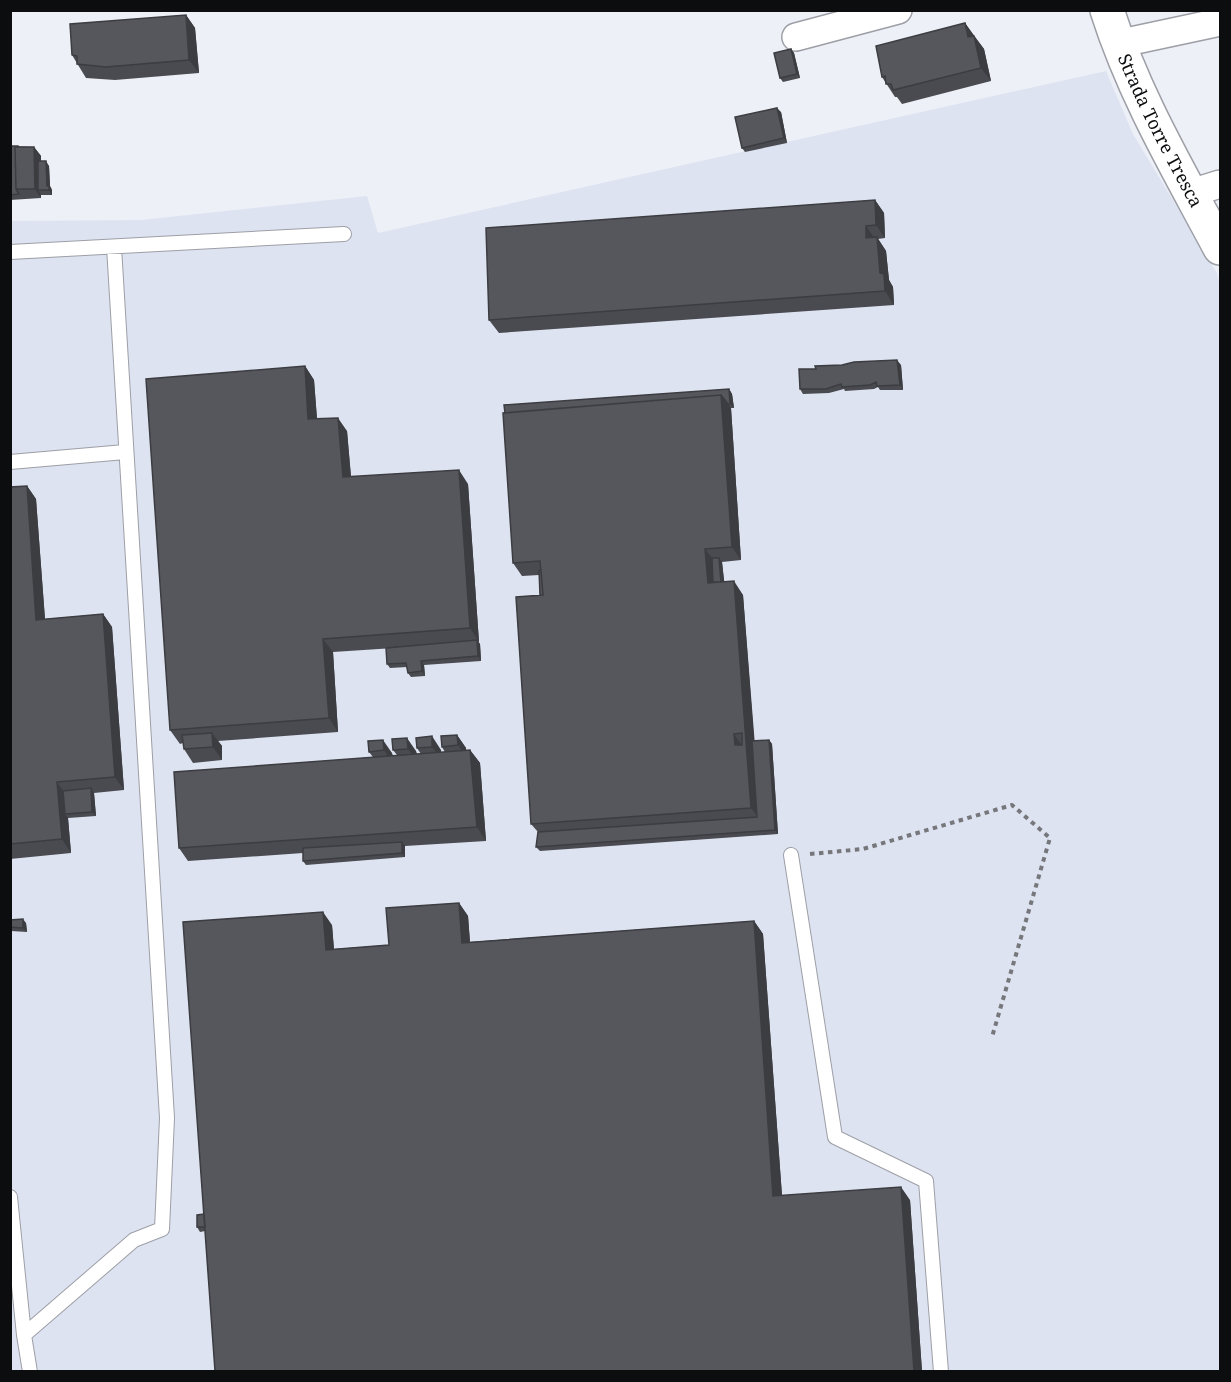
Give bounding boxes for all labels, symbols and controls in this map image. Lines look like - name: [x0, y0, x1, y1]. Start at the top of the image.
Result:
- street label: Strada Torre Tresca: [1113, 50, 1209, 211]

